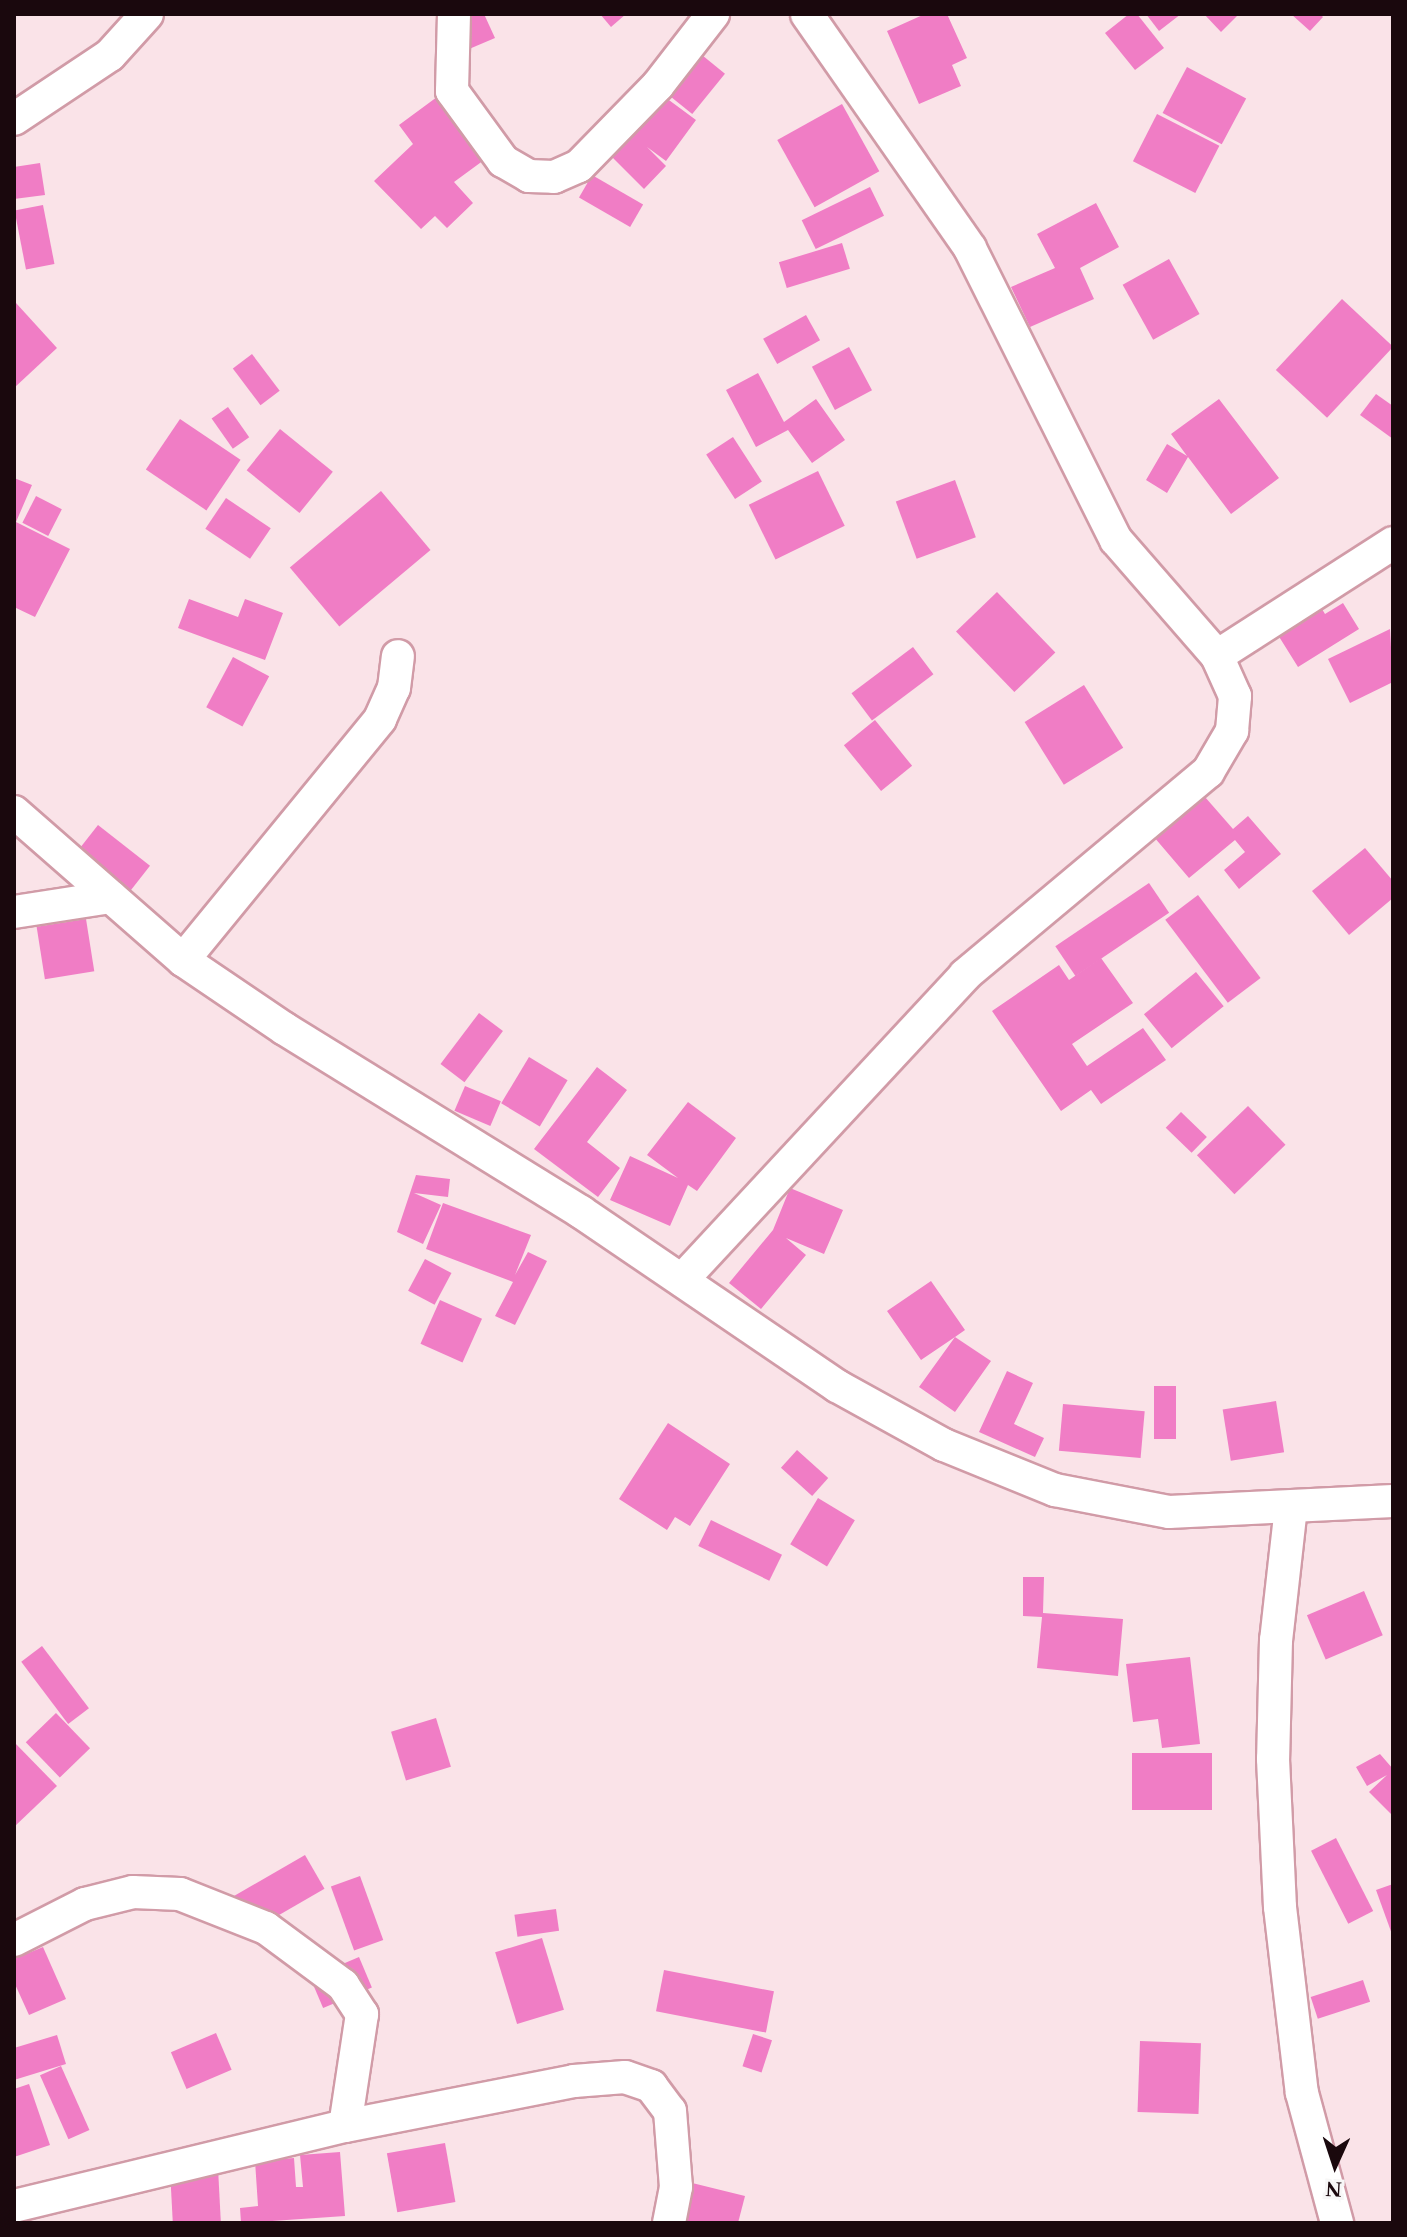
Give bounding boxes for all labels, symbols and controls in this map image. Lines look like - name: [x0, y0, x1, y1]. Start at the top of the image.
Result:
- north arrow: [1295, 2125, 1375, 2205]
- text: N: [1325, 2177, 1342, 2202]

